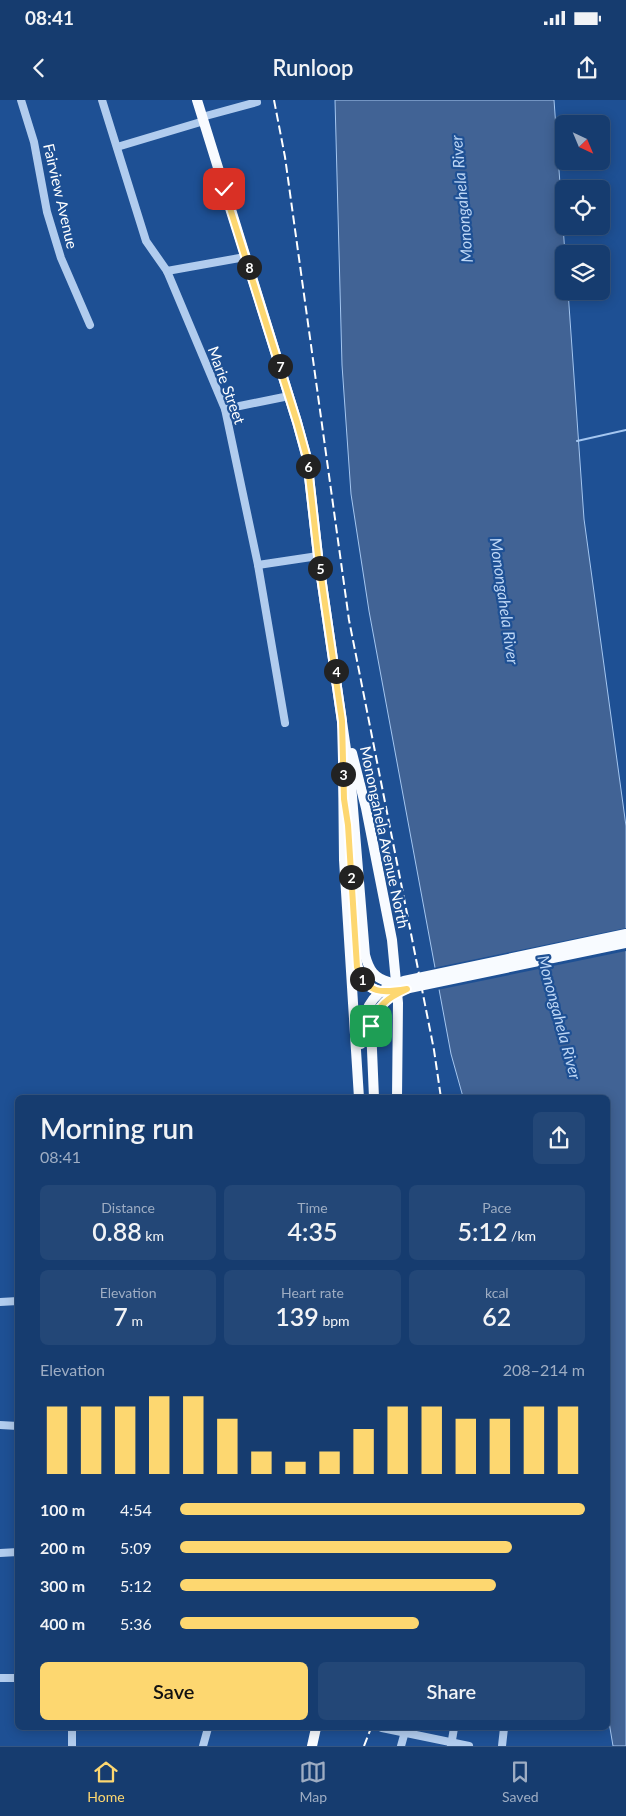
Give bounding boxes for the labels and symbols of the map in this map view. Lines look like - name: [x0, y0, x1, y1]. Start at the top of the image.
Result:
- north arrow: [555, 115, 610, 170]
- water label: Monongahela River: [446, 134, 476, 264]
- street label: Fairview Avenue: [40, 142, 82, 251]
- pin: [203, 168, 245, 210]
- pin: 8: [236, 254, 262, 280]
- street label: Marie Street: [205, 344, 250, 427]
- pin: 7: [268, 354, 292, 378]
- pin: 6: [296, 454, 320, 478]
- water label: Monongahela River: [487, 536, 523, 666]
- pin: 5: [308, 556, 332, 580]
- pin: 4: [324, 658, 348, 684]
- street label: Monongahela Avenue North: [357, 744, 413, 930]
- pin: 3: [330, 762, 356, 786]
- pin: 2: [338, 864, 364, 890]
- water label: Monongahela River: [534, 953, 586, 1082]
- pin: 1: [350, 966, 374, 992]
- pin: [350, 1005, 392, 1047]

